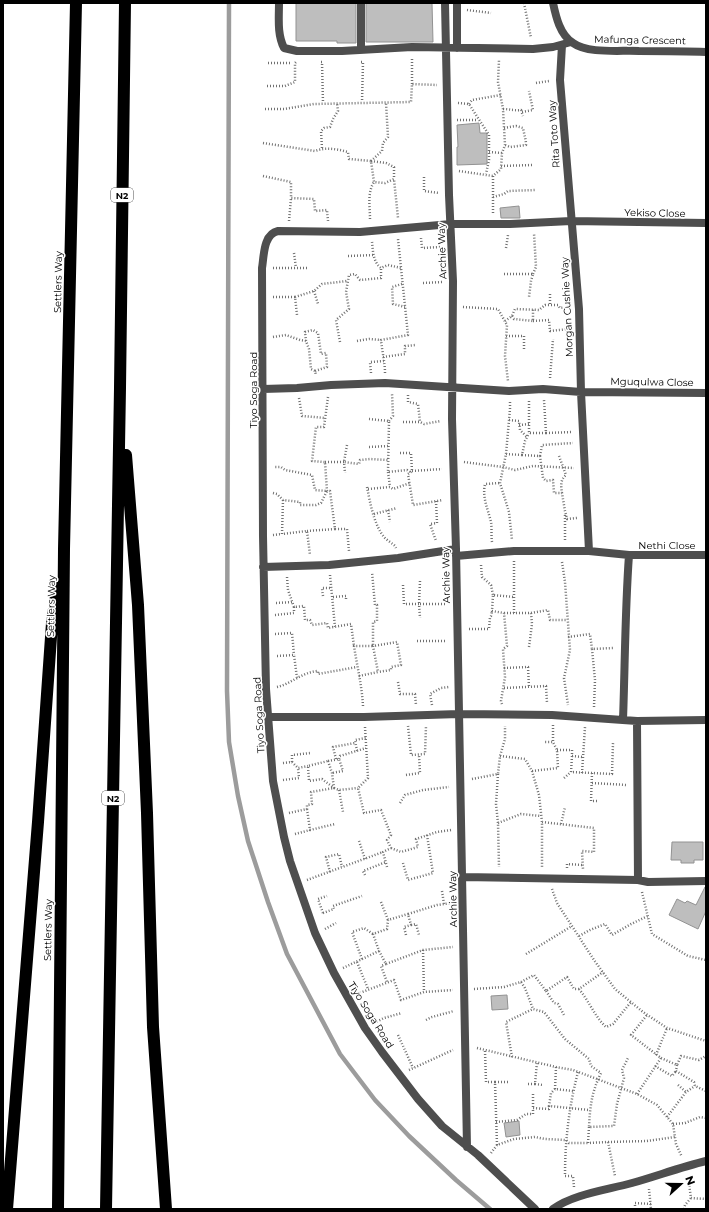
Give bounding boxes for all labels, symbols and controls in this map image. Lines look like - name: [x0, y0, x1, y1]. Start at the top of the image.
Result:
- street label: Mafunga Crescent: [594, 33, 686, 47]
- street label: Rita Toto Way: [545, 99, 563, 168]
- road number: N2: [111, 188, 133, 202]
- street label: Yekiso Close: [624, 206, 686, 220]
- street label: Archie Way: [434, 222, 449, 279]
- street label: Settlers Way: [51, 250, 65, 313]
- street label: Morgan Cushie Way: [558, 256, 576, 357]
- street label: Tiyo Soga Road: [247, 352, 260, 428]
- street label: Mguqulwa Close: [610, 375, 694, 389]
- street label: Nethi Close: [638, 539, 696, 552]
- street label: Archie Way: [439, 546, 453, 603]
- street label: Settlers Way: [44, 574, 58, 637]
- street label: Tiyo Soga Road: [251, 676, 267, 754]
- road number: N2: [102, 791, 124, 805]
- street label: Archie Way: [446, 870, 460, 927]
- street label: Settlers Way: [41, 898, 55, 961]
- street label: Tiyo Soga Road: [345, 979, 397, 1051]
- north arrow: [661, 1164, 701, 1204]
- text: N: [682, 1174, 698, 1187]

